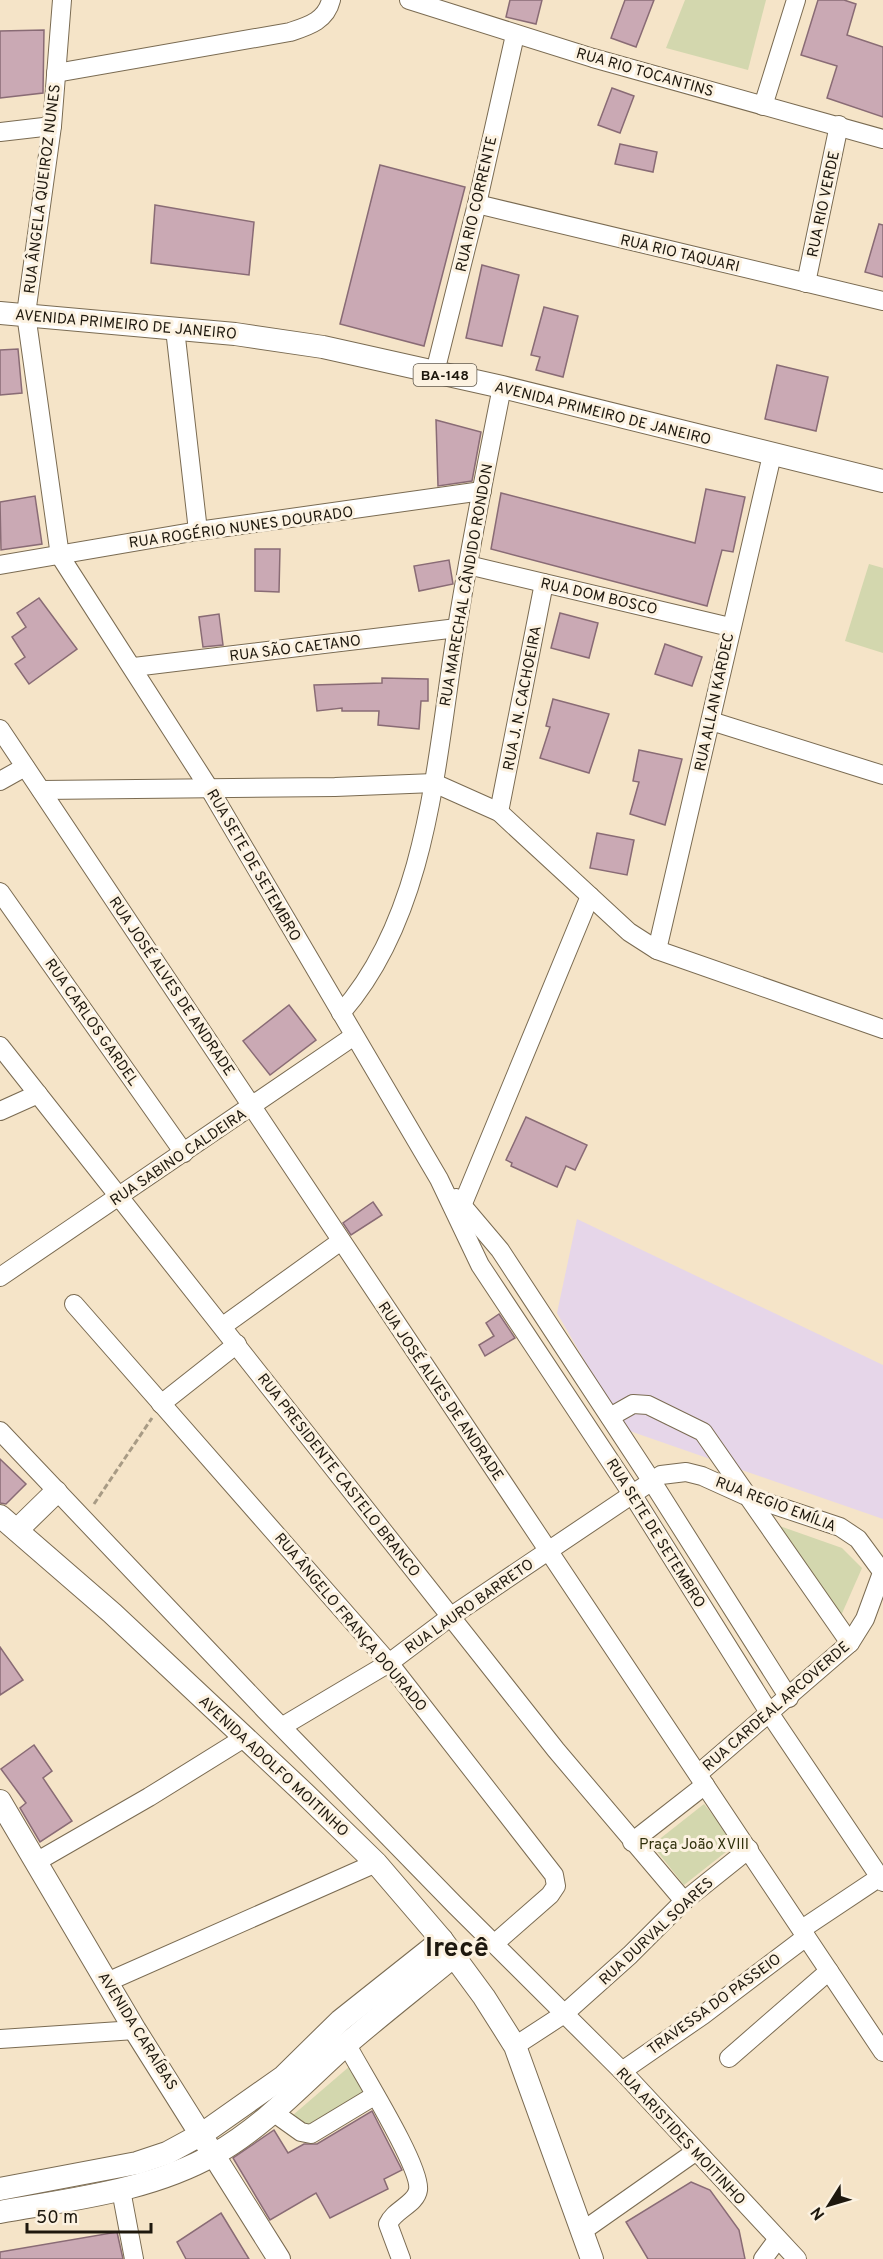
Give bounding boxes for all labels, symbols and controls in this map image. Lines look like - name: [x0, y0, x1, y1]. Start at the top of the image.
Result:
- street label: RUA RIO TOCANTINS: [574, 45, 715, 102]
- street label: RUA ÂNGELA QUEIROZ NUNES: [20, 83, 66, 295]
- street label: RUA RIO CORRENTE: [453, 135, 502, 274]
- street label: RUA RIO VERDE: [804, 149, 845, 259]
- street label: RUA RIO TAQUARI: [618, 231, 741, 277]
- street label: AVENIDA PRIMEIRO DE JANEIRO: [14, 306, 238, 345]
- road number: BA-148: [414, 364, 476, 386]
- street label: AVENIDA PRIMEIRO DE JANEIRO: [492, 378, 713, 451]
- street label: RUA MARECHAL CÂNDIDO RONDON: [436, 462, 498, 708]
- street label: RUA ROGÉRIO NUNES DOURADO: [128, 502, 355, 554]
- street label: RUA DOM BOSCO: [538, 575, 659, 620]
- street label: RUA J. N. CACHOEIRA: [500, 624, 547, 772]
- street label: RUA SÃO CAETANO: [228, 631, 362, 667]
- street label: RUA ALLAN KARDEC: [692, 631, 739, 773]
- street label: RUA SETE DE SETEMBRO: [201, 786, 304, 945]
- street label: RUA JOSÉ ALVES DE ANDRADE: [104, 893, 239, 1080]
- street label: RUA CARLOS GARDEL: [40, 956, 142, 1090]
- street label: RUA SABINO CALDEIRA: [107, 1105, 251, 1211]
- street label: RUA JOSÉ ALVES DE ANDRADE: [373, 1298, 508, 1485]
- street label: RUA PRESIDENTE CASTELO BRANCO: [252, 1370, 423, 1582]
- street label: RUA SETE DE SETEMBRO: [601, 1456, 709, 1612]
- street label: RUA REGIO EMÍLIA: [712, 1473, 839, 1537]
- street label: RUA ÂNGELO FRANÇA DOURADO: [269, 1529, 431, 1716]
- street label: RUA LAURO BARRETO: [402, 1556, 538, 1659]
- street label: RUA CARDEAL ARCOVERDE: [699, 1638, 855, 1776]
- street label: AVENIDA ADOLFO MOITINHO: [194, 1693, 352, 1842]
- park label: Praça João XVIII: [639, 1836, 749, 1855]
- street label: RUA DURVAL SOARES: [596, 1874, 718, 1990]
- district label: Irecê: [425, 1932, 489, 1966]
- street label: TRAVESSA DO PASSEIO: [644, 1950, 785, 2060]
- street label: AVENIDA CARAÍBAS: [93, 1969, 182, 2094]
- street label: RUA ARISTIDES MOITINHO: [611, 2064, 749, 2210]
- north arrow: [799, 2175, 859, 2235]
- scale bar: [27, 2196, 152, 2234]
- text: N: [807, 2202, 830, 2223]
- text: 50 m: [36, 2207, 78, 2230]

